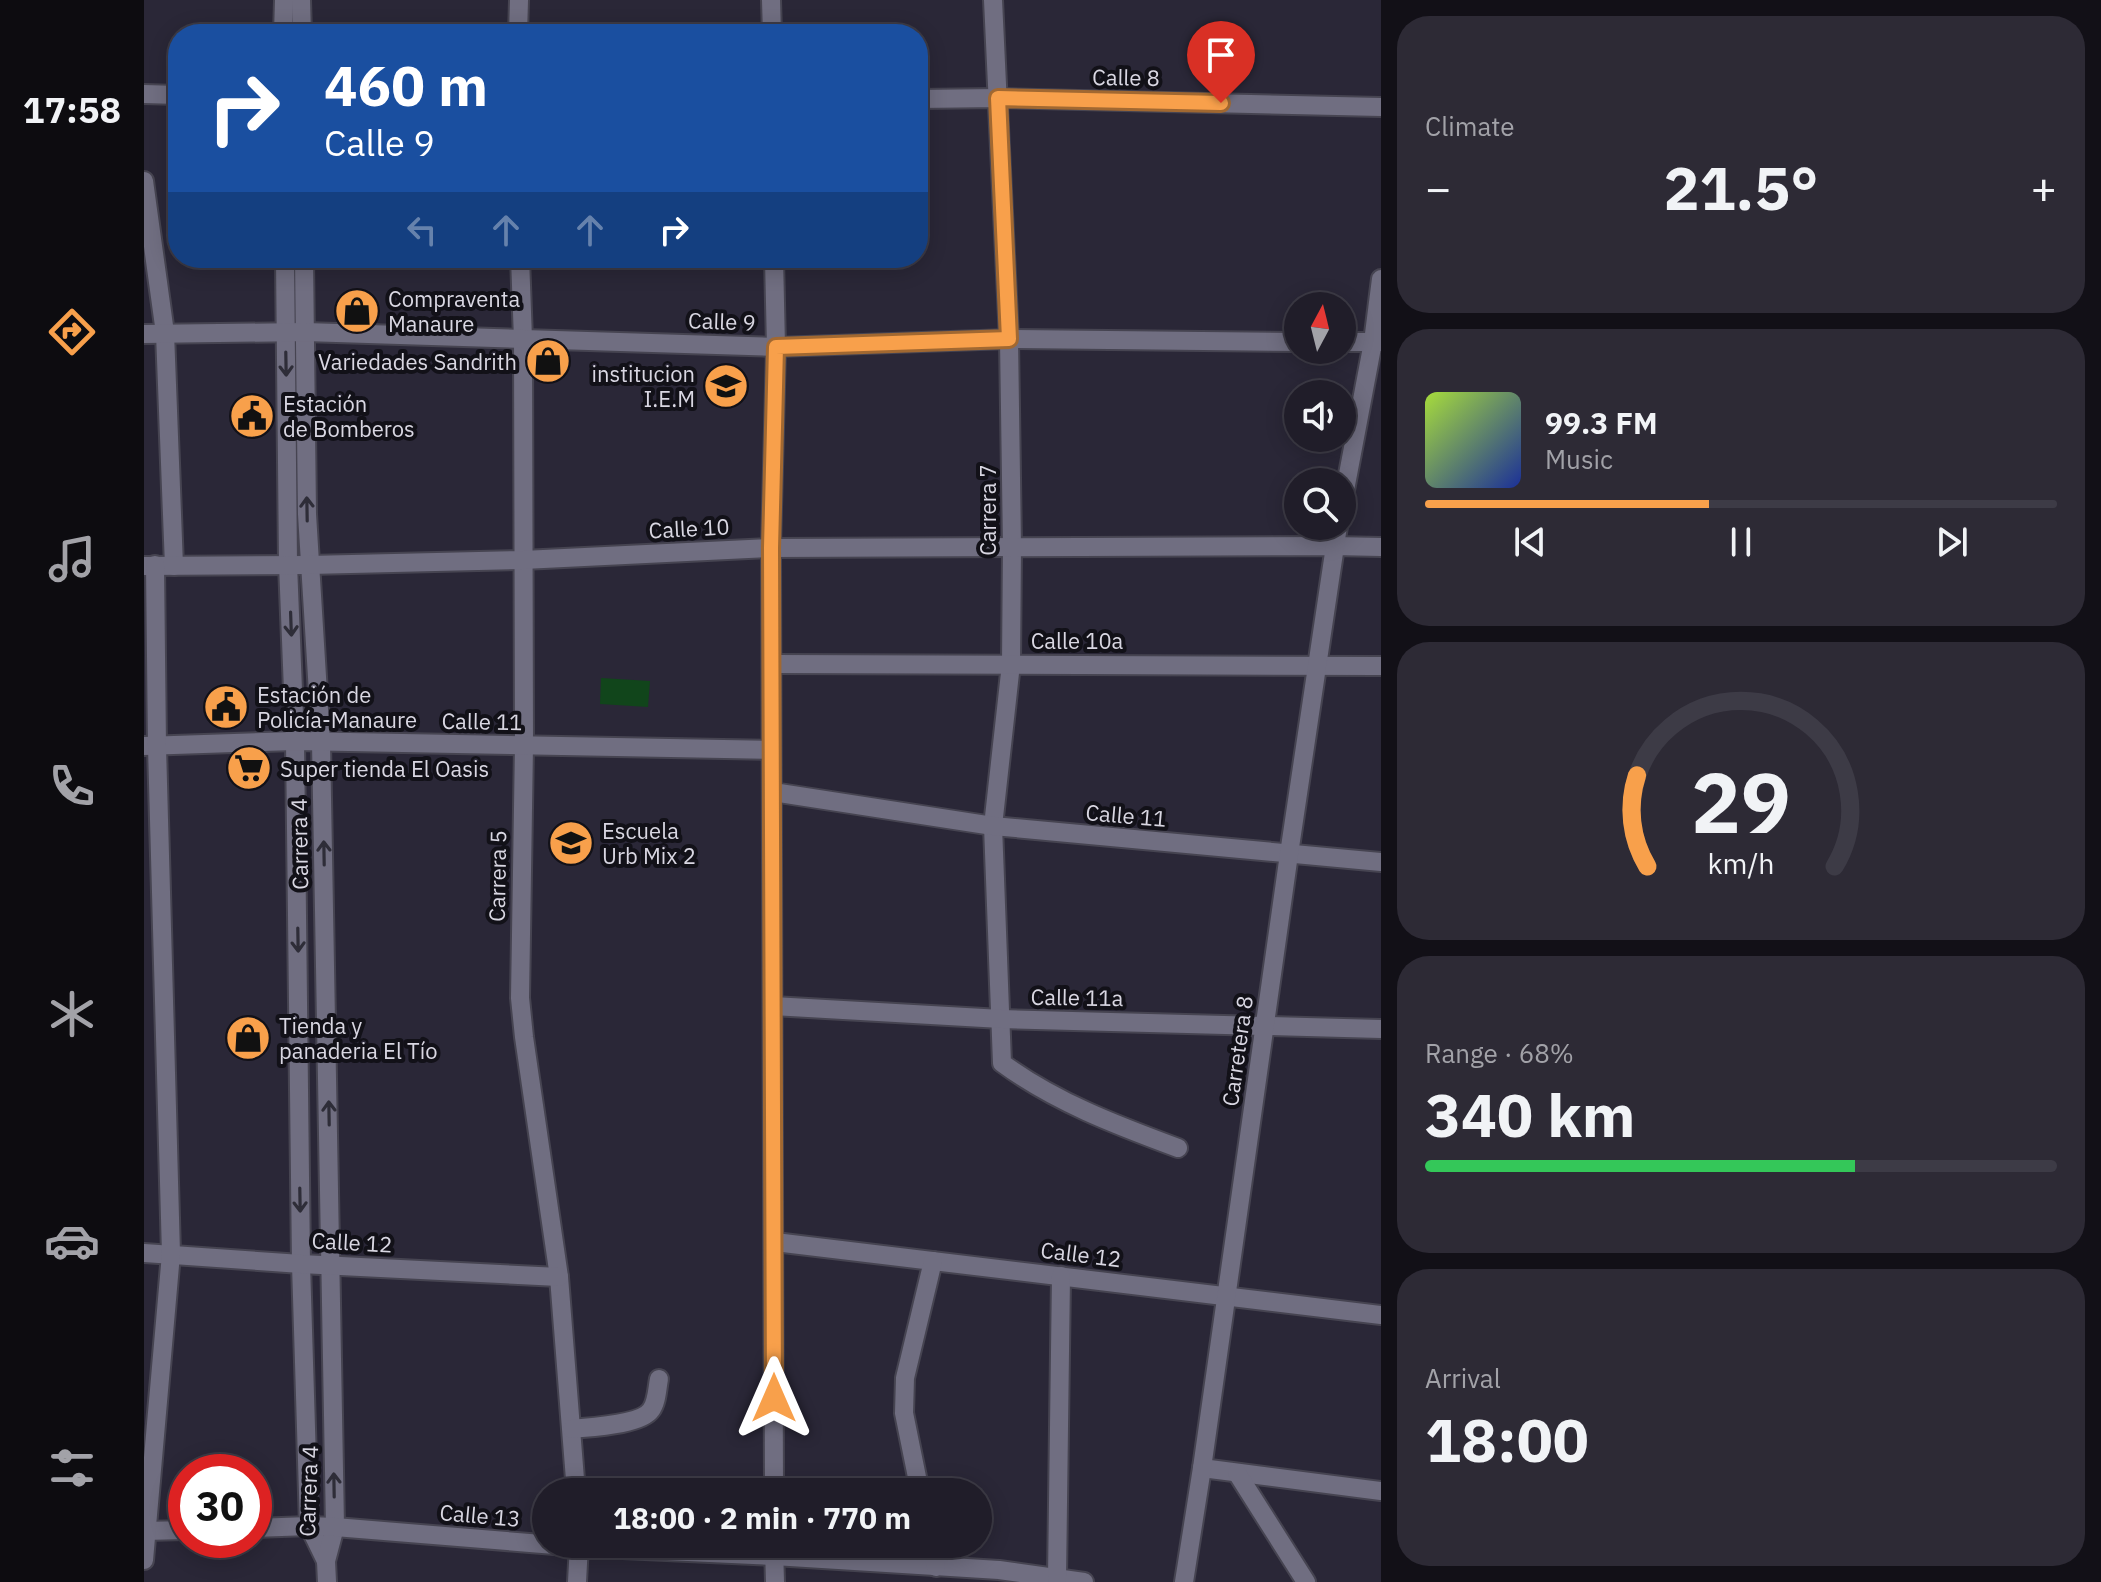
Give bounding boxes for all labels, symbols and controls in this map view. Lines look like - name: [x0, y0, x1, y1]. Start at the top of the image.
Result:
- pin: [1187, 21, 1255, 103]
- icon: arrive: [1199, 33, 1243, 77]
- text: 460 m: [324, 49, 488, 121]
- icon: right: [192, 56, 296, 160]
- street label: Calle 8: [1092, 62, 1160, 92]
- text: 17:58: [23, 86, 121, 133]
- text: Climate: [1425, 109, 1515, 143]
- text: Calle 9: [324, 119, 435, 166]
- text: 21.5°: [1664, 148, 1818, 227]
- text: −: [1425, 159, 1451, 216]
- text: +: [2031, 159, 2057, 216]
- icon: left: [400, 208, 444, 252]
- icon: ahead: [484, 208, 528, 252]
- icon: ahead: [568, 208, 612, 252]
- icon: right: [652, 208, 696, 252]
- place label: Compraventa Manaure: [388, 284, 520, 338]
- shop icon: Compraventa Manaure: [333, 287, 381, 335]
- north arrow: [1284, 292, 1356, 364]
- map controls: [1284, 292, 1356, 540]
- icon: directions: [44, 304, 100, 360]
- street label: Calle 9: [688, 305, 756, 337]
- shop icon: Variedades Sandrith: [524, 337, 572, 385]
- place label: Variedades Sandrith: [318, 347, 517, 376]
- one-way arrow: [279, 350, 294, 377]
- place label: institucion I.E.M: [592, 359, 695, 413]
- school or university icon: institucion I.E.M: [702, 362, 750, 410]
- button: sound: [1284, 380, 1356, 452]
- place label: Estación de Bomberos: [283, 389, 415, 443]
- public building icon: Estación de Bomberos: [228, 392, 276, 440]
- text: 99.3 FM: [1545, 403, 1658, 442]
- text: Music: [1545, 442, 1613, 476]
- street label: Carrera 7: [973, 464, 1002, 556]
- button: search: [1284, 468, 1356, 540]
- one-way arrow: [300, 496, 315, 523]
- street label: Calle 10: [648, 511, 730, 545]
- icon: previous: [1508, 520, 1552, 564]
- icon: pause: [1719, 520, 1763, 564]
- icon: next: [1930, 520, 1974, 564]
- icon: music: [44, 531, 100, 587]
- one-way arrow: [283, 610, 298, 637]
- street label: Calle 10a: [1031, 626, 1124, 655]
- place label: Estación de Policía-Manaure: [257, 680, 417, 734]
- public building icon: Estación de Policía-Manaure: [202, 683, 250, 731]
- street label: Calle 11: [441, 706, 523, 736]
- supermarket icon: Super tienda El Oasis: [225, 744, 273, 792]
- text: 29: [1691, 748, 1791, 856]
- place label: Super tienda El Oasis: [280, 754, 489, 783]
- icon: phone: [44, 758, 100, 814]
- street label: Calle 11: [1084, 797, 1168, 833]
- street label: Carrera 4: [284, 798, 314, 890]
- place label: Escuela Urb Mix 2: [602, 816, 696, 870]
- school or university icon: Escuela Urb Mix 2: [547, 819, 595, 867]
- street label: Carrera 5: [482, 830, 512, 922]
- one-way arrow: [316, 840, 331, 867]
- text: km/h: [1707, 845, 1775, 882]
- one-way arrow: [290, 926, 305, 953]
- street label: Calle 11a: [1030, 982, 1124, 1012]
- icon: climate: [44, 986, 100, 1042]
- street label: Carretera 8: [1215, 994, 1259, 1108]
- place label: Tienda y panaderia El Tío: [279, 1011, 438, 1065]
- shop icon: Tienda y panaderia El Tío: [224, 1014, 272, 1062]
- text: Range · 68%: [1425, 1036, 1574, 1070]
- text: 340 km: [1425, 1075, 1635, 1154]
- one-way arrow: [321, 1100, 336, 1127]
- one-way arrow: [292, 1186, 308, 1213]
- icon: car: [44, 1213, 100, 1269]
- street label: Calle 12: [311, 1225, 393, 1259]
- street label: Calle 12: [1039, 1235, 1123, 1273]
- position arrow: [732, 1356, 816, 1440]
- text: Arrival: [1425, 1361, 1501, 1395]
- text: 18:00: [1425, 1400, 1589, 1479]
- icon: filters: [44, 1440, 100, 1496]
- street label: Carrera 4: [292, 1445, 324, 1537]
- speed limit sign: 30: [168, 1454, 272, 1558]
- one-way arrow: [327, 1472, 342, 1499]
- street label: Calle 13: [438, 1497, 522, 1533]
- text: 18:00 · 2 min · 770 m: [613, 1498, 911, 1537]

